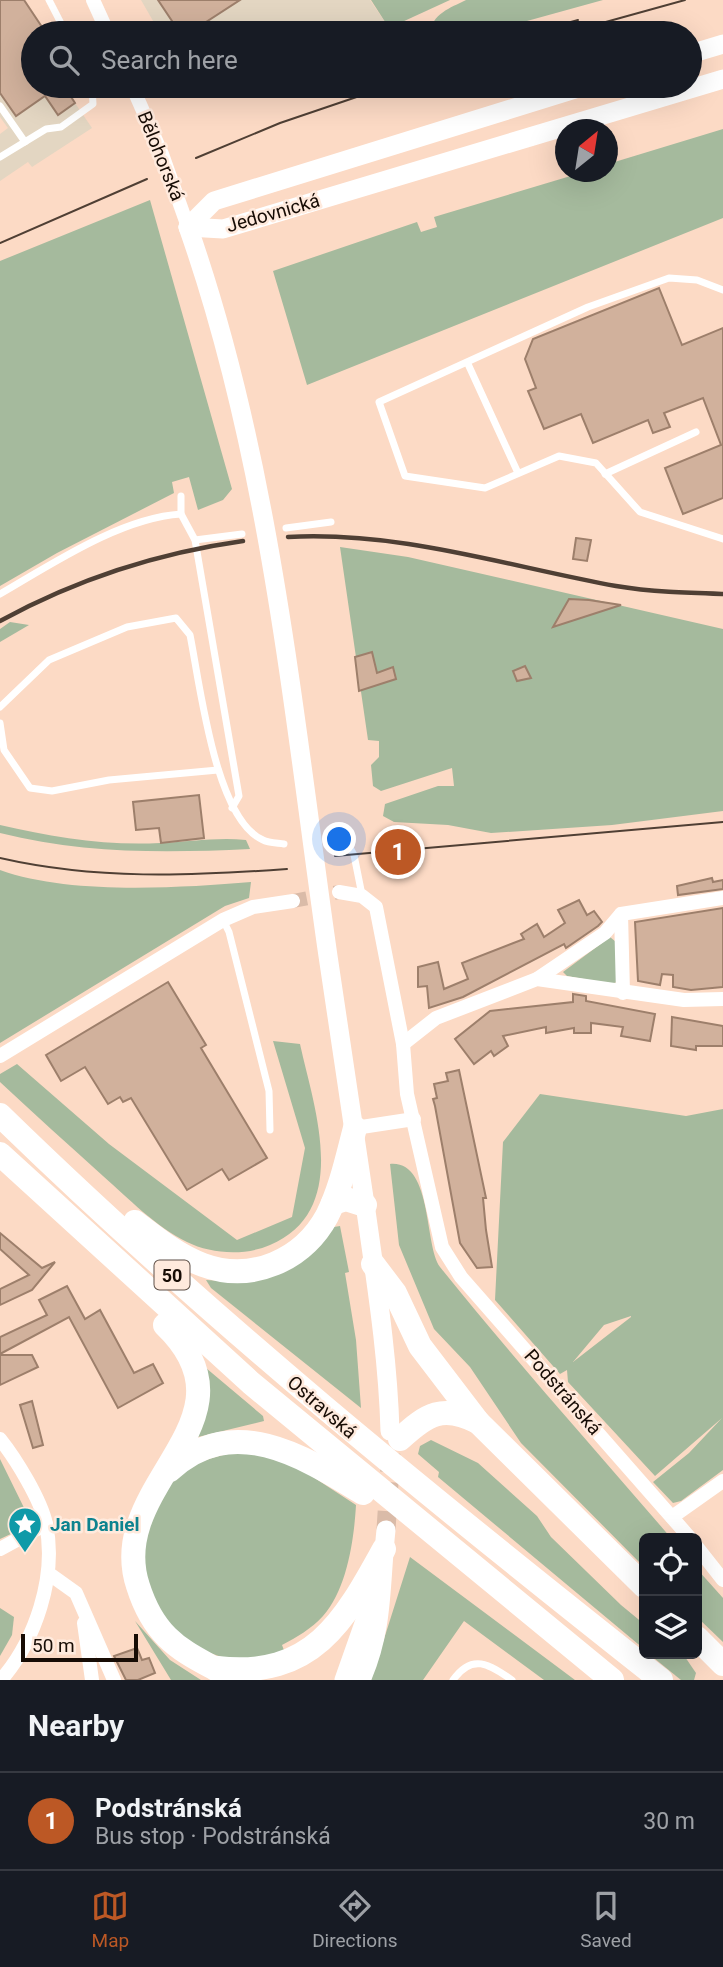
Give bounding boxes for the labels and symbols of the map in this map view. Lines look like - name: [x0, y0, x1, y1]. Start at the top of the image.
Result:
- street label: Bělohorská: [133, 108, 189, 204]
- north arrow: [555, 119, 618, 182]
- street label: Jedovnická: [224, 189, 322, 237]
- your location: [322, 822, 356, 856]
- pin: 1: [375, 826, 421, 878]
- road number: 50: [154, 1260, 190, 1290]
- street label: Podstránská: [520, 1344, 606, 1440]
- street label: Ostravská: [283, 1371, 361, 1443]
- place icon: Jan Daniel: [6, 1505, 44, 1554]
- place label: Jan Daniel: [50, 1513, 140, 1536]
- scale bar: [21, 1631, 138, 1663]

